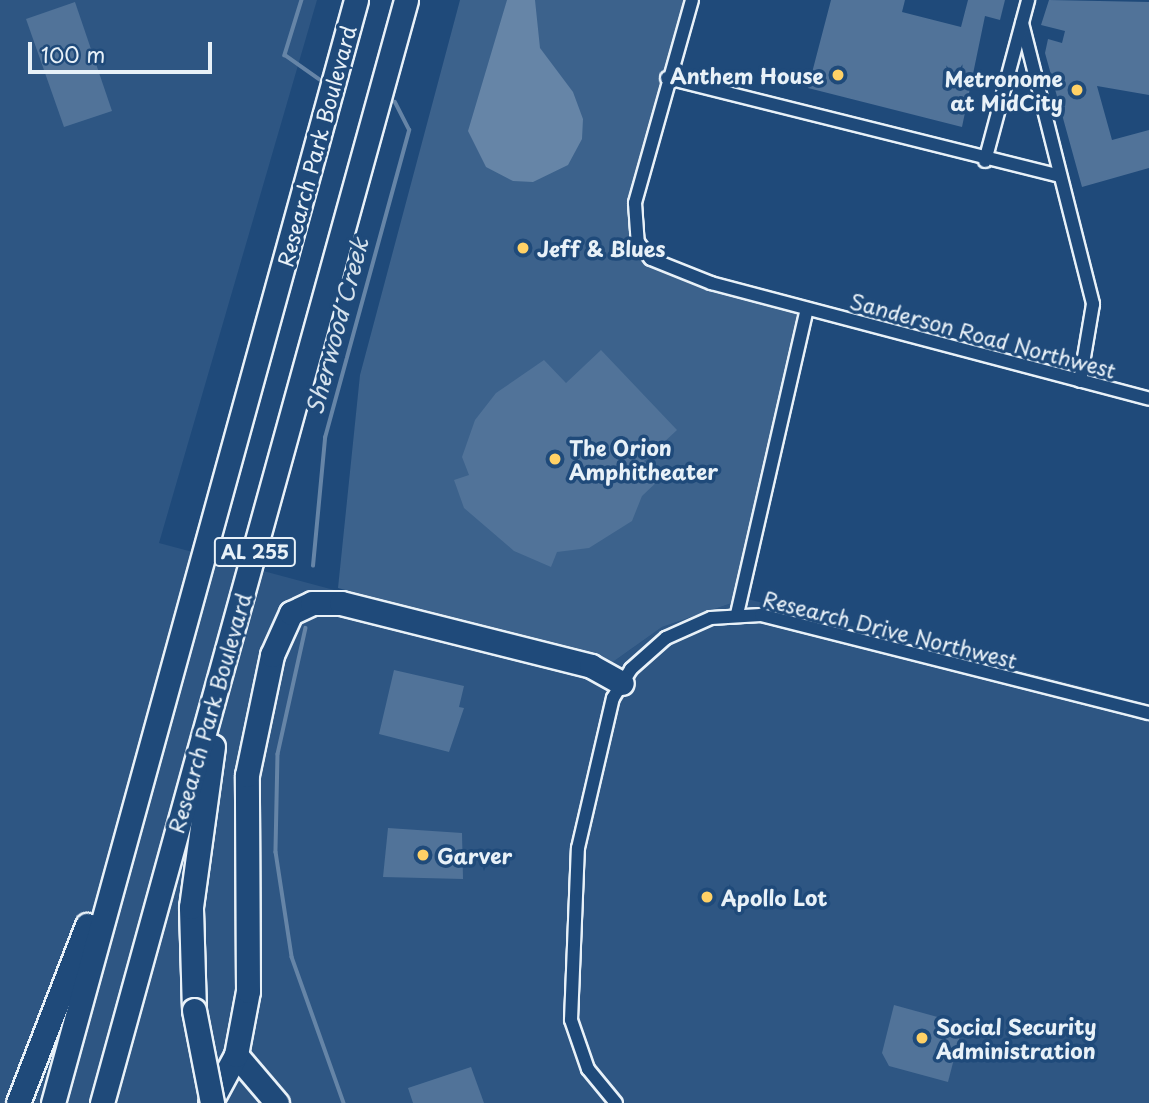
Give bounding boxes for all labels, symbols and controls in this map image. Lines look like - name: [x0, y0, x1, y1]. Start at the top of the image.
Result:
- street label: Research Park Boulevard: [271, 21, 361, 271]
- scale bar: [32, 28, 215, 72]
- text: 100 m: [41, 38, 105, 70]
- place label: Anthem House: [670, 62, 824, 88]
- place label: Metronome at MidCity: [945, 65, 1063, 115]
- marker: Anthem House: [830, 67, 846, 83]
- marker: Metronome at MidCity: [1069, 82, 1085, 98]
- water label: Sherwood Creek: [300, 234, 374, 418]
- place label: Jeff & Blues: [537, 235, 667, 261]
- marker: Jeff & Blues: [515, 240, 531, 256]
- street label: Sanderson Road Northwest: [847, 287, 1119, 383]
- place label: The Orion Amphitheater: [569, 434, 718, 484]
- marker: The Orion Amphitheater: [547, 451, 563, 467]
- road number: AL 255: [213, 537, 297, 568]
- street label: Research Drive Northwest: [760, 585, 1020, 673]
- street label: Research Park Boulevard: [162, 589, 256, 837]
- place label: Garver: [437, 842, 512, 868]
- marker: Garver: [415, 847, 431, 863]
- place label: Apollo Lot: [721, 884, 828, 910]
- marker: Apollo Lot: [699, 889, 715, 905]
- place label: Social Security Administration: [936, 1013, 1097, 1063]
- marker: Social Security Administration: [914, 1030, 930, 1046]

